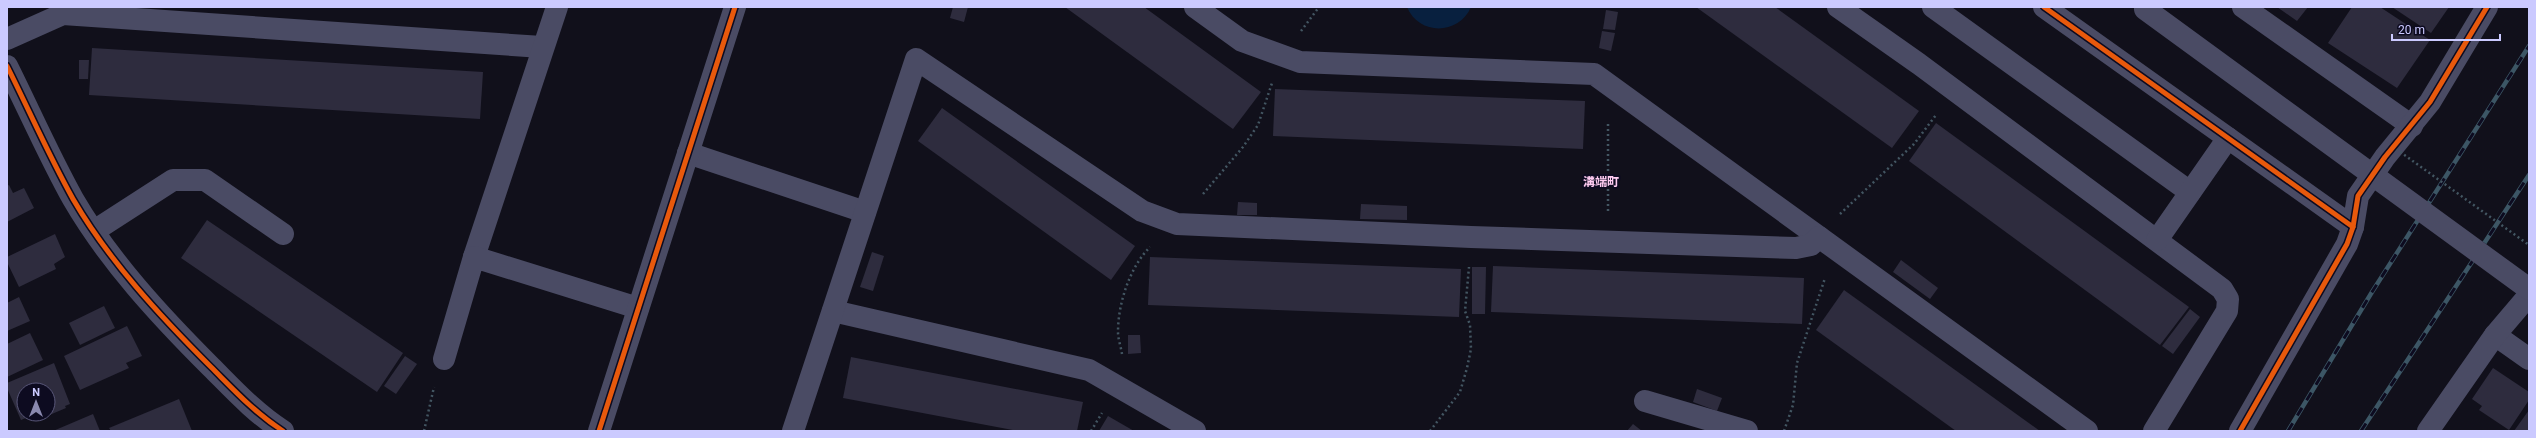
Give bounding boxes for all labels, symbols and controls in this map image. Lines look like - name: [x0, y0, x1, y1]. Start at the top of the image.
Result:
- scale bar: [2392, 16, 2500, 42]
- text: 20 m: [2398, 23, 2425, 37]
- district label: 溝端町: [1583, 175, 1619, 189]
- north arrow: [16, 382, 56, 422]
- text: N: [32, 386, 40, 399]

